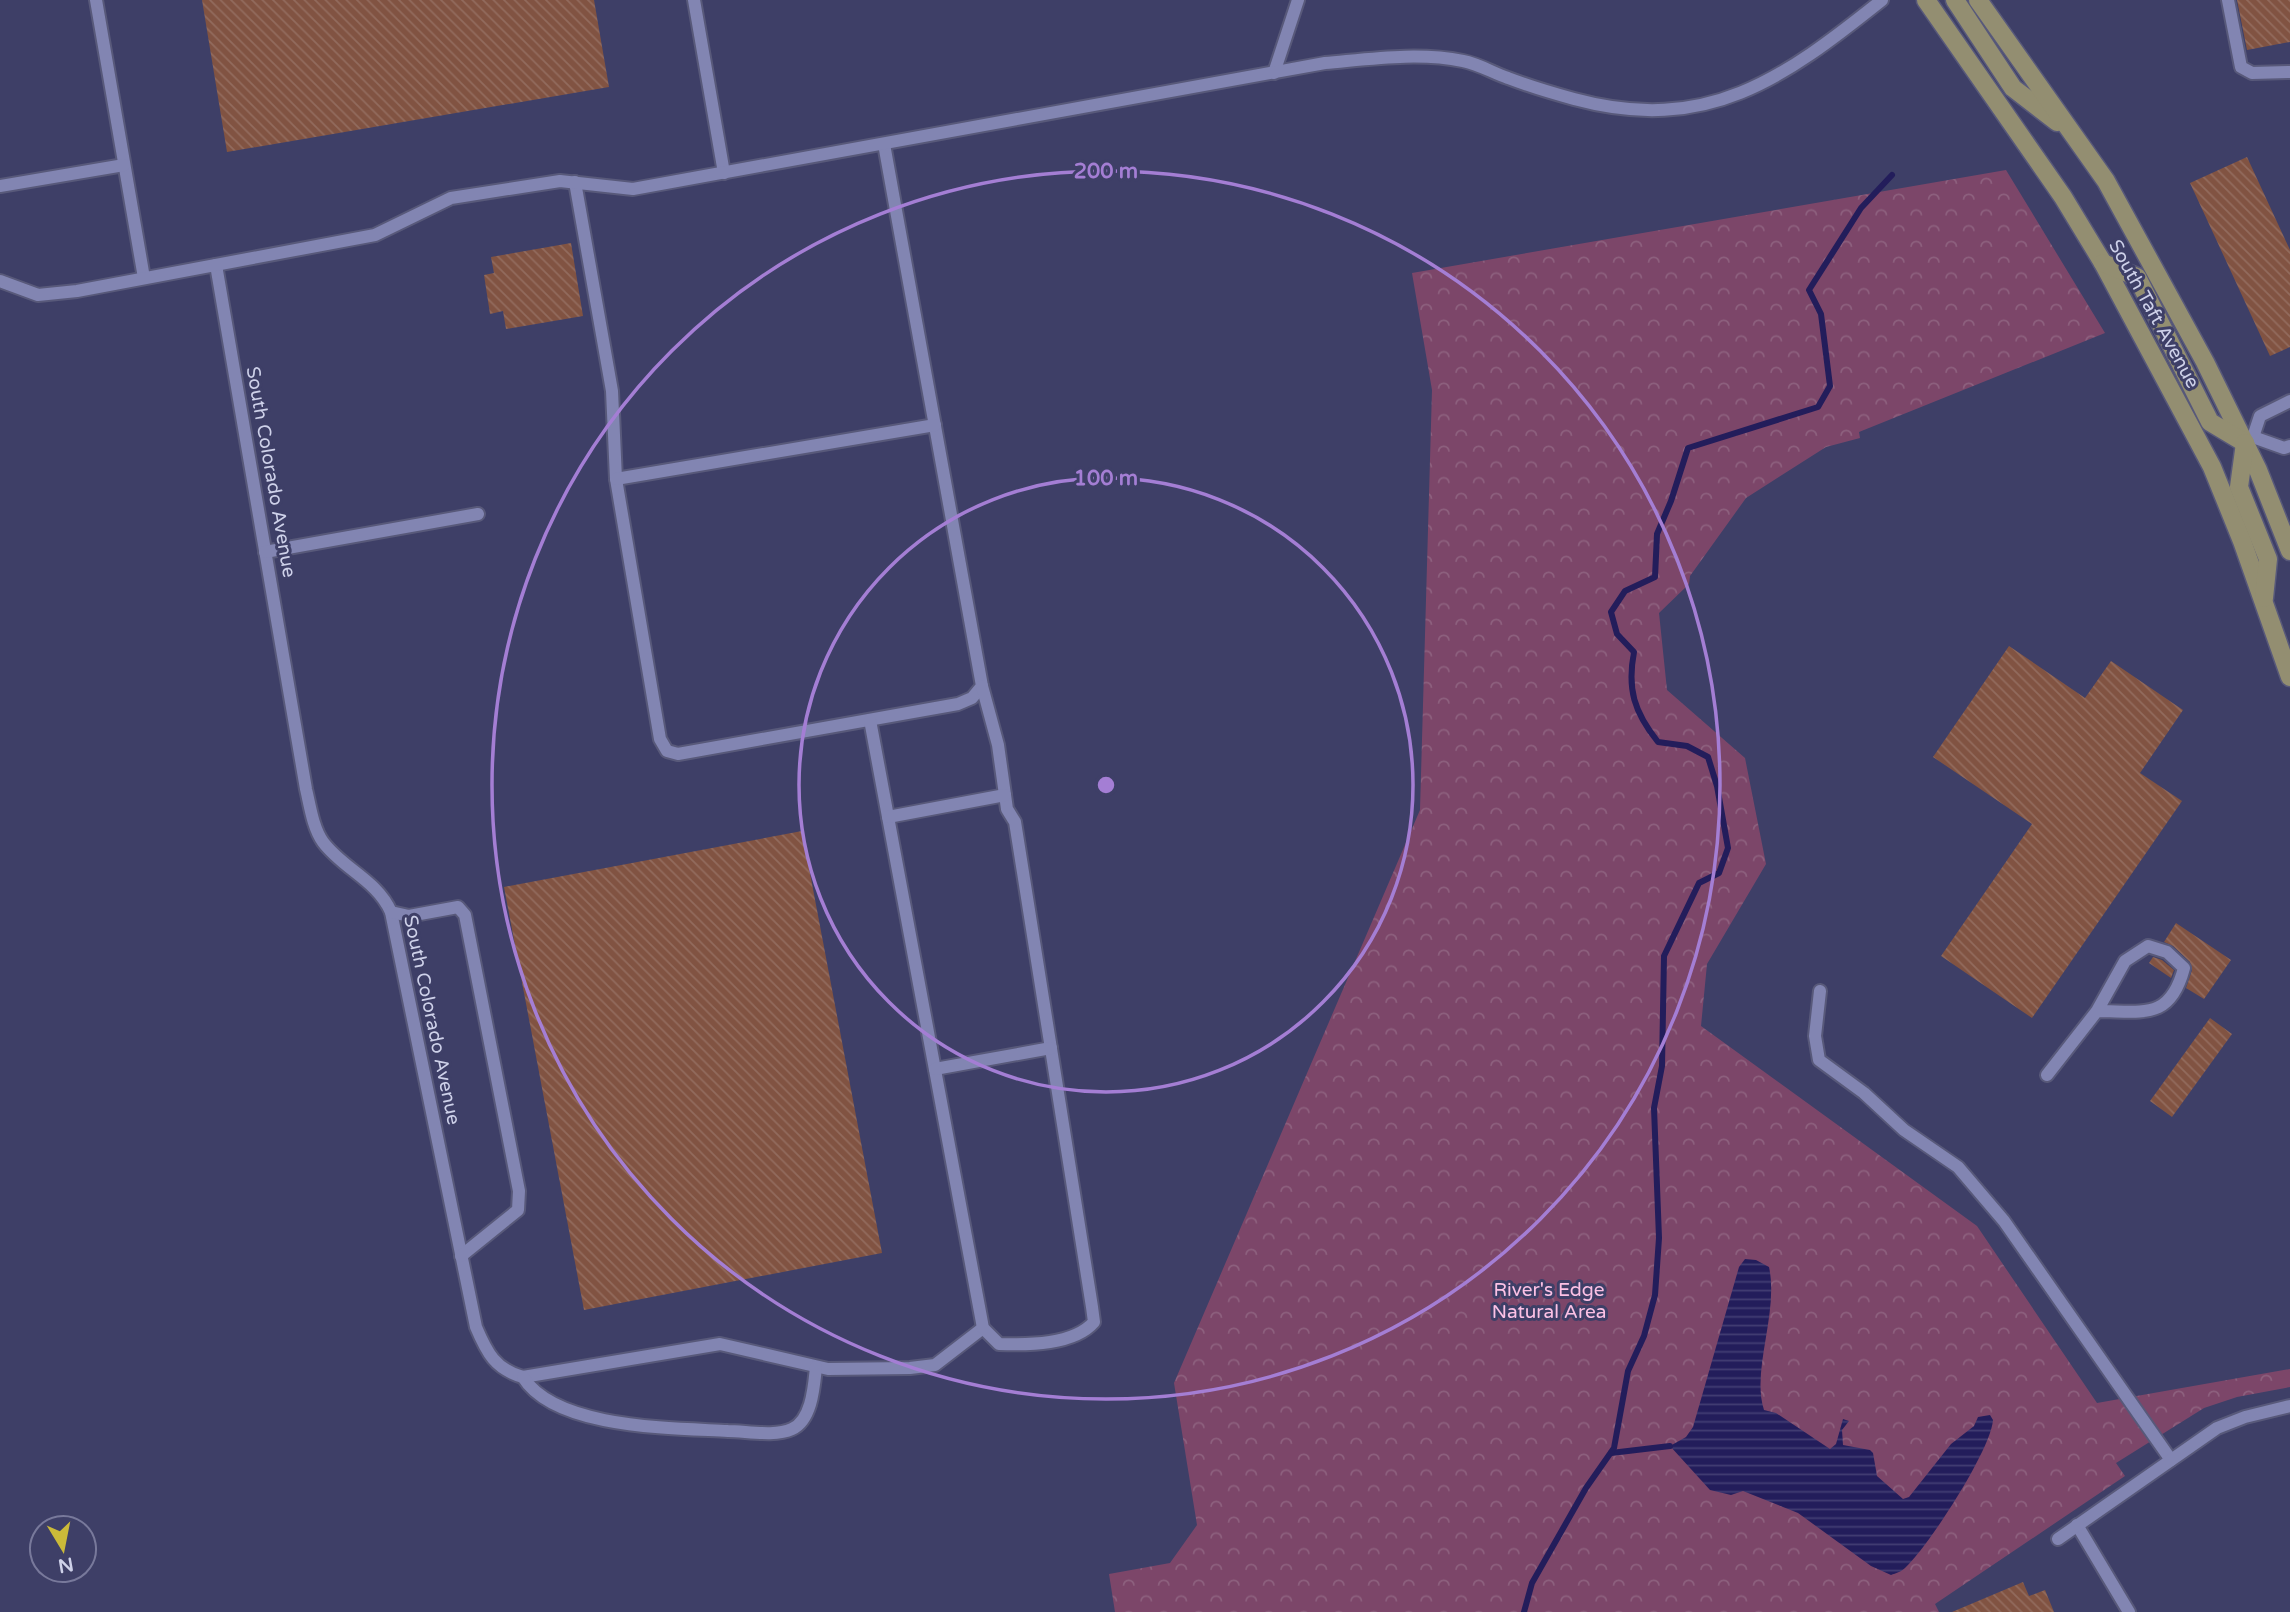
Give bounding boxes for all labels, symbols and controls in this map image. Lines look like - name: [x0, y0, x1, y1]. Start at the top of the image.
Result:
- text: 200 m: [1074, 159, 1138, 184]
- street label: South Taft Avenue: [2104, 236, 2204, 392]
- street label: South Colorado Avenue: [242, 365, 300, 579]
- text: 100 m: [1074, 466, 1138, 491]
- centre of rings: [1094, 773, 1118, 797]
- street label: South Colorado Avenue: [399, 913, 465, 1127]
- park label: River's Edge Natural Area: [1492, 1279, 1606, 1323]
- north arrow: [28, 1514, 98, 1584]
- text: N: [56, 1553, 75, 1577]

